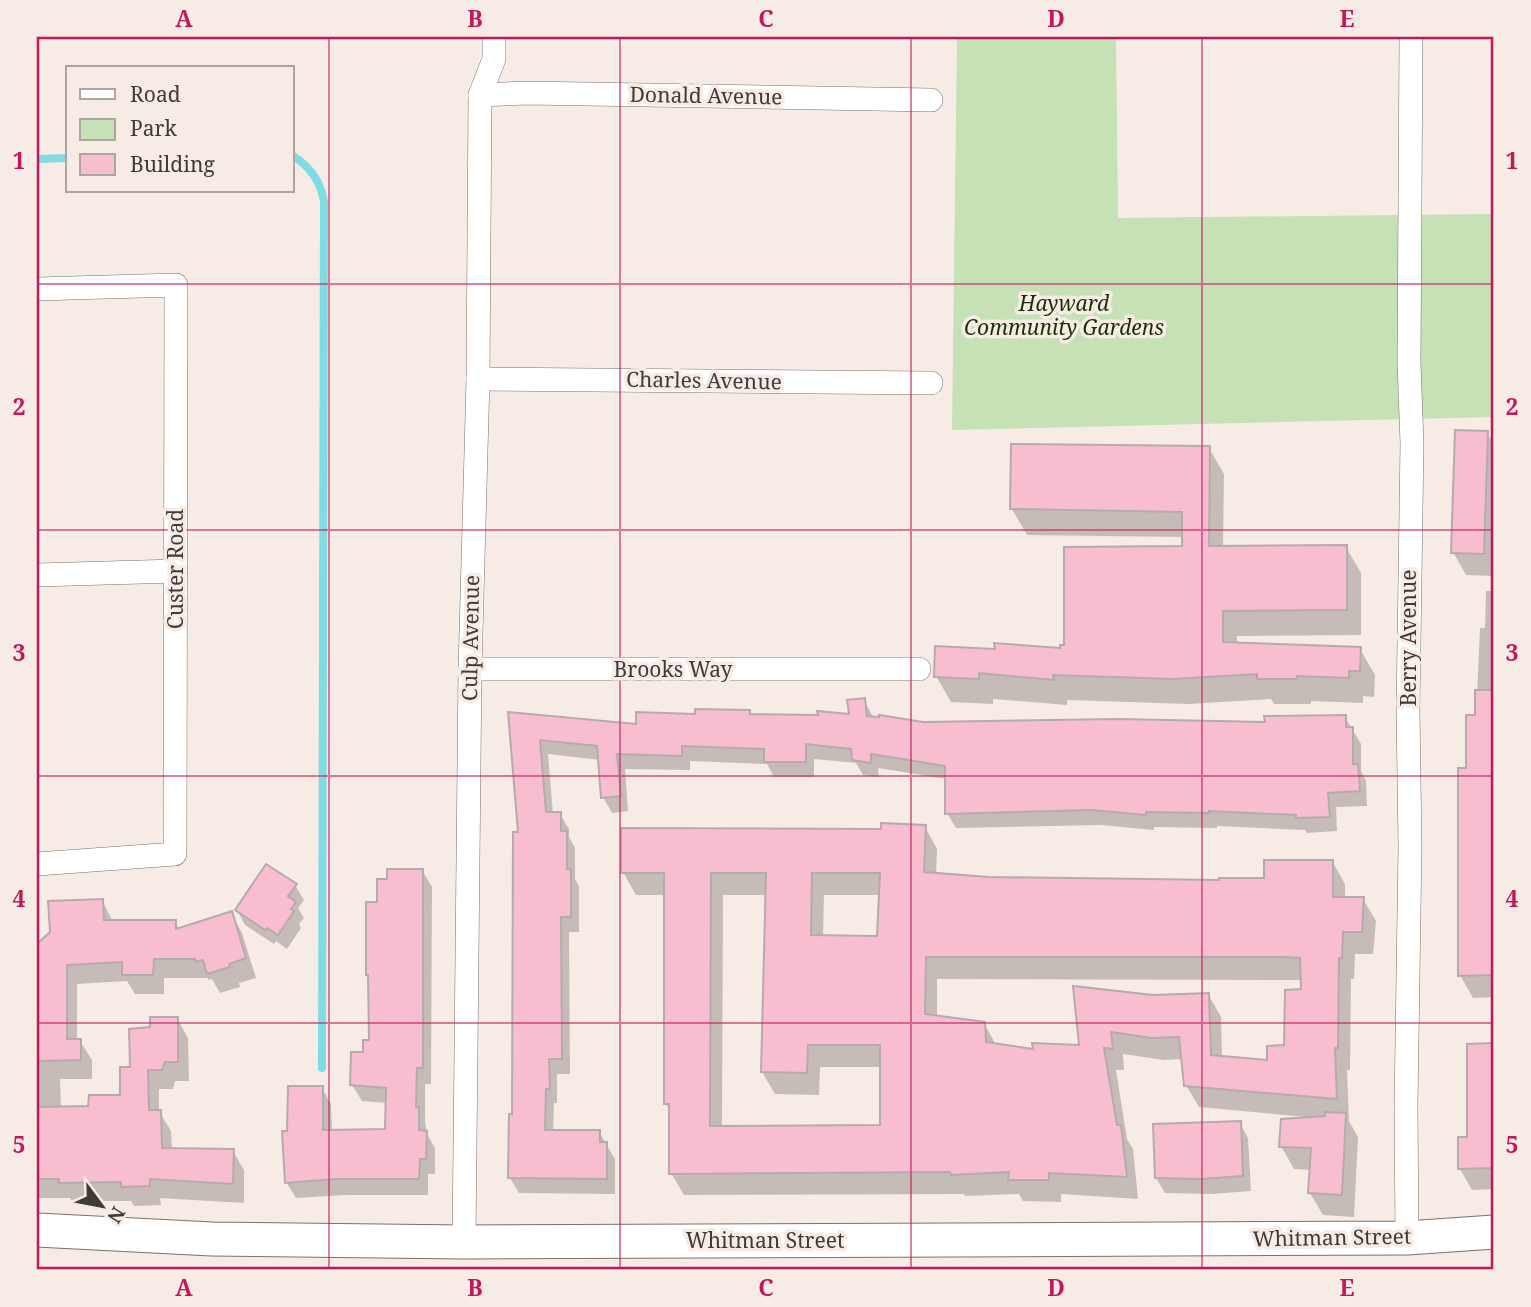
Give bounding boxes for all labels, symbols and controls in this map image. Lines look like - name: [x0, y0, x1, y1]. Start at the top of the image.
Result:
- text: A: [175, 2, 193, 34]
- text: B: [467, 2, 483, 34]
- text: C: [758, 2, 774, 34]
- text: D: [1047, 2, 1065, 34]
- text: E: [1339, 2, 1355, 34]
- legend: [66, 66, 294, 192]
- text: Road: [130, 80, 181, 108]
- street label: Donald Avenue: [629, 80, 783, 110]
- text: Park: [130, 114, 177, 142]
- text: 1: [13, 144, 26, 176]
- text: 1: [1506, 144, 1519, 176]
- text: Building: [130, 150, 215, 178]
- park label: Hayward Community Gardens: [964, 289, 1164, 341]
- street label: Charles Avenue: [626, 365, 782, 395]
- text: 2: [13, 390, 26, 422]
- text: 2: [1506, 390, 1519, 422]
- street label: Custer Road: [161, 509, 189, 629]
- street label: Berry Avenue: [1394, 569, 1422, 707]
- street label: Culp Avenue: [455, 575, 485, 701]
- text: 3: [13, 636, 26, 668]
- text: 3: [1506, 636, 1519, 668]
- street label: Brooks Way: [614, 655, 733, 683]
- text: 4: [13, 882, 26, 914]
- text: 4: [1506, 882, 1519, 914]
- text: 5: [13, 1128, 26, 1160]
- text: 5: [1506, 1128, 1519, 1160]
- north arrow: [66, 1170, 136, 1240]
- text: N: [101, 1202, 131, 1228]
- street label: Whitman Street: [1252, 1222, 1412, 1252]
- street label: Whitman Street: [686, 1226, 844, 1254]
- text: A: [175, 1271, 193, 1303]
- text: B: [467, 1271, 483, 1303]
- text: C: [758, 1271, 774, 1303]
- text: D: [1047, 1271, 1065, 1303]
- text: E: [1339, 1271, 1355, 1303]

